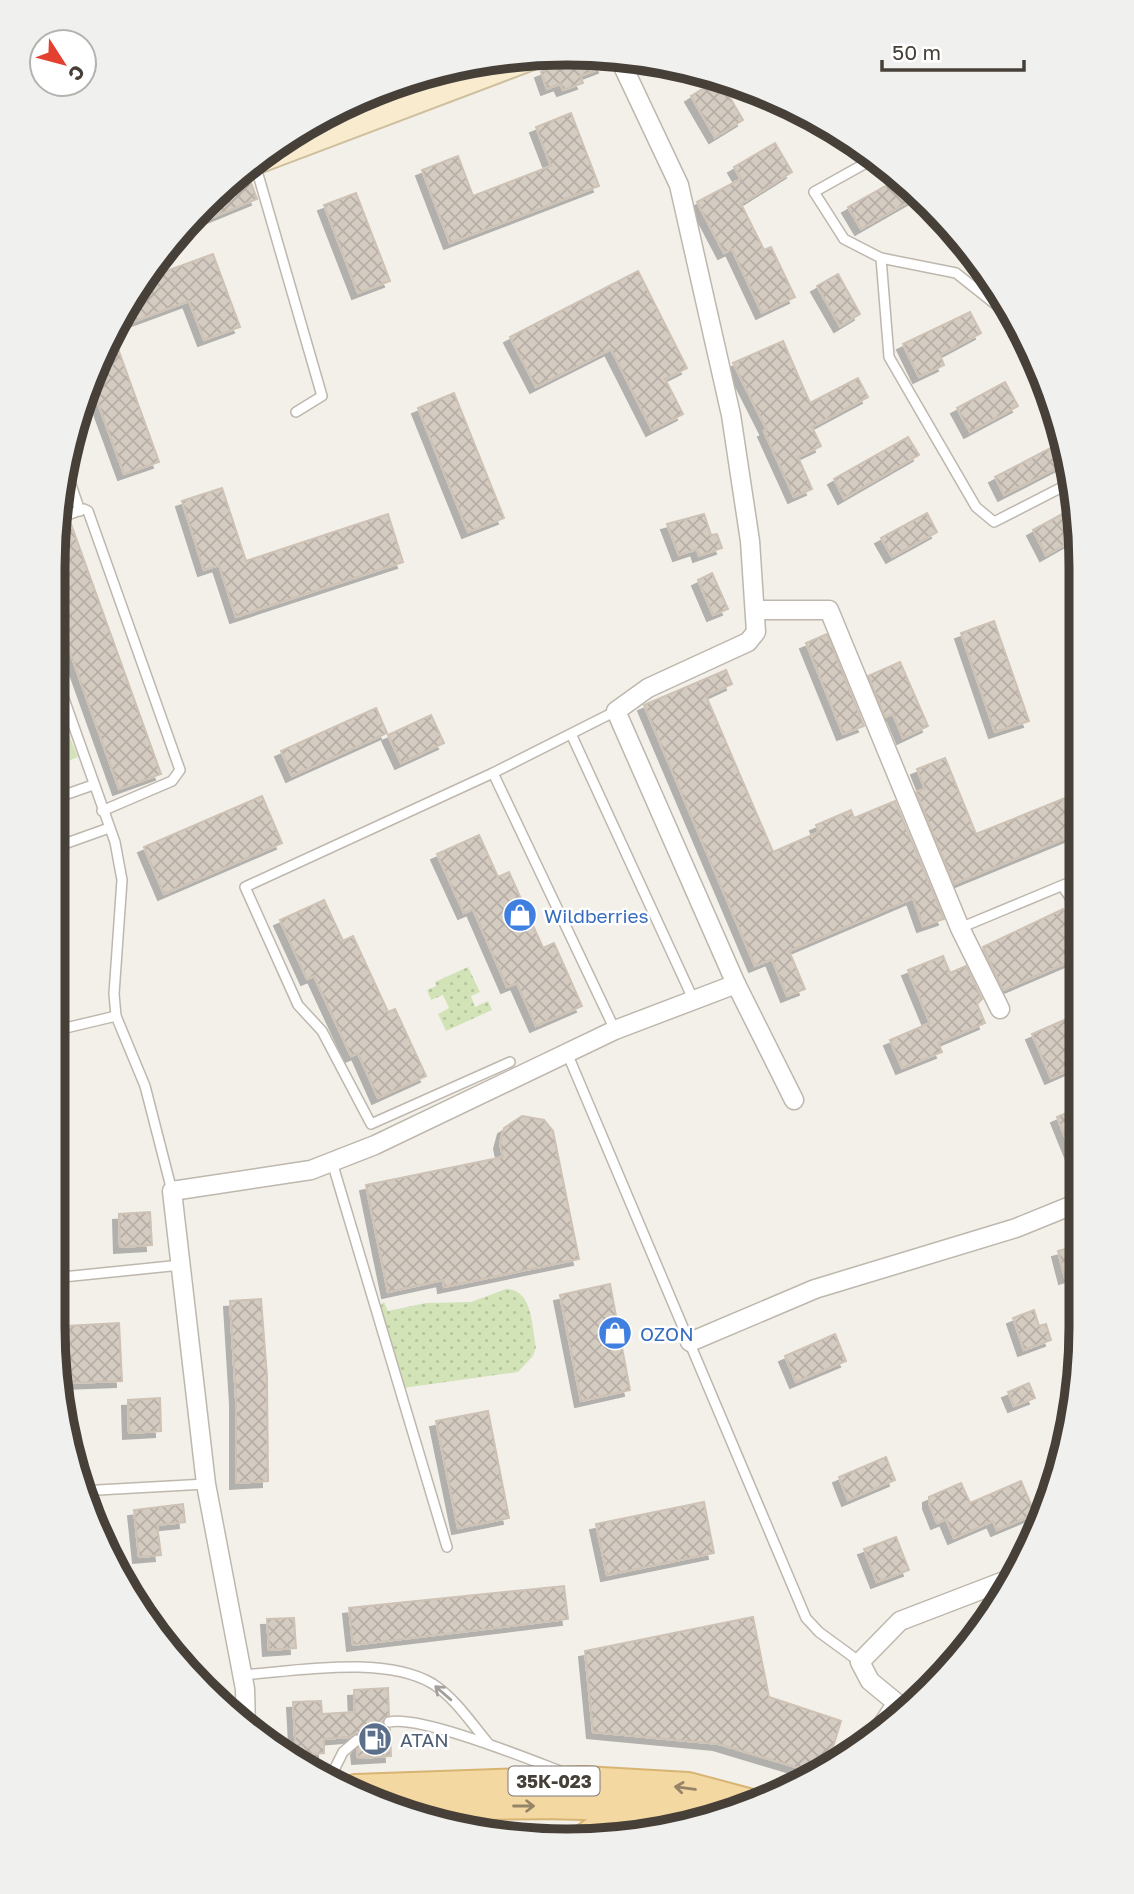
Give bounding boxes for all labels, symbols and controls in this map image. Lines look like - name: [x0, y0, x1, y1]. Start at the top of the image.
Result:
- north arrow: [28, 28, 98, 98]
- scale bar: [882, 28, 1024, 72]
- text: 50 m: [892, 39, 941, 65]
- text: С: [64, 61, 90, 86]
- shop icon: Wildberries: [501, 896, 539, 934]
- place label: Wildberries: [544, 904, 649, 927]
- shop icon: OZON: [596, 1314, 634, 1352]
- place label: OZON: [640, 1322, 694, 1345]
- one-way arrow: [434, 1685, 452, 1701]
- fuel station icon: ATAN: [356, 1720, 394, 1758]
- place label: ATAN: [400, 1728, 449, 1751]
- road number: 35К-023: [508, 1766, 600, 1796]
- one-way arrow: [675, 1782, 697, 1795]
- one-way arrow: [512, 1799, 535, 1813]

